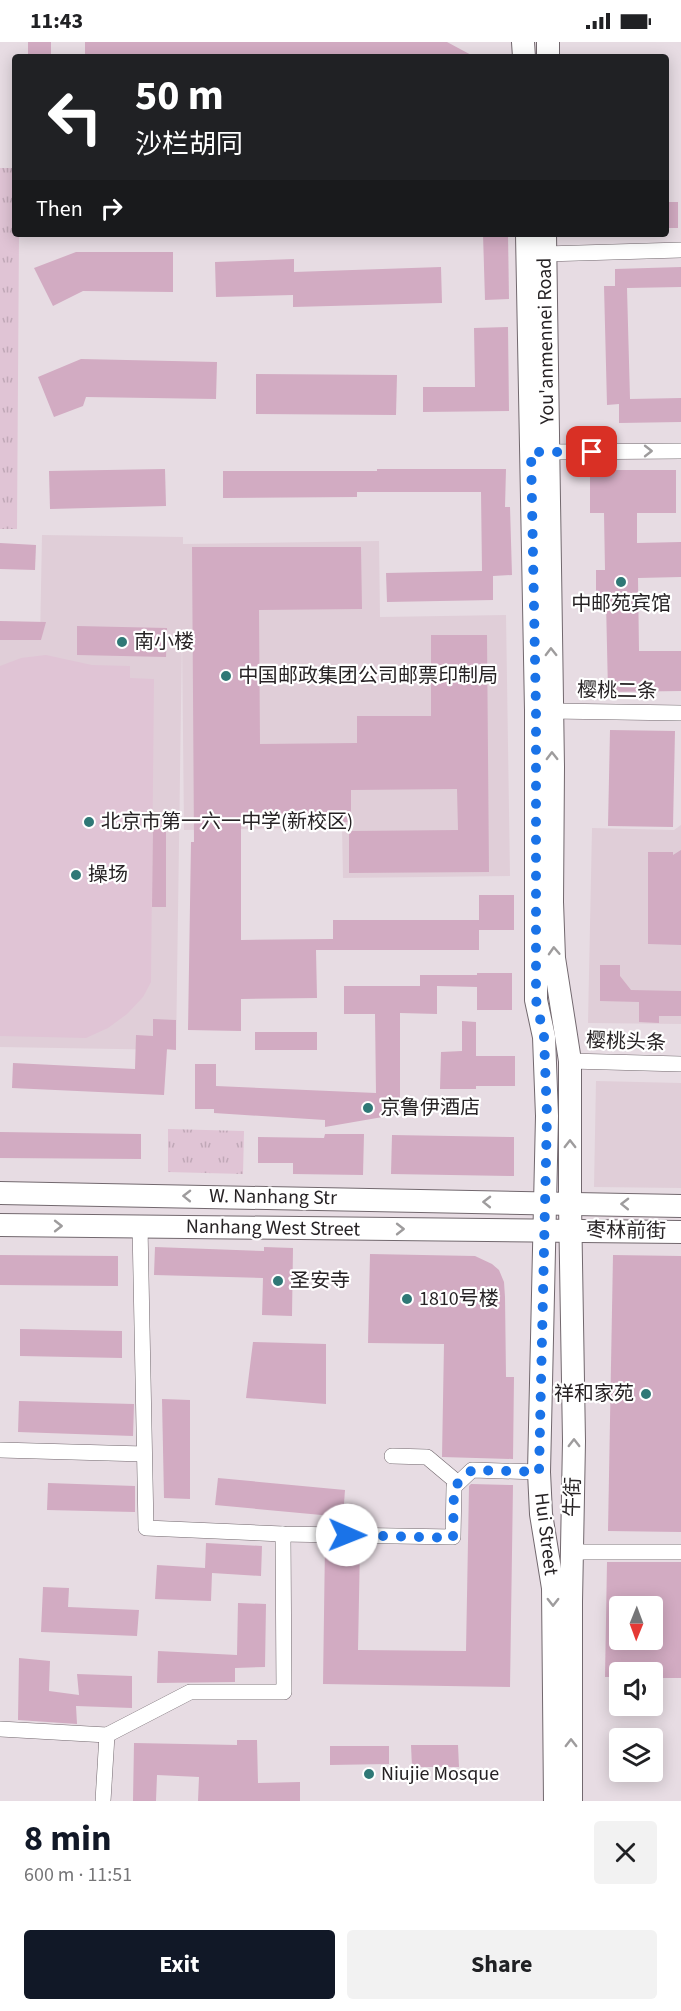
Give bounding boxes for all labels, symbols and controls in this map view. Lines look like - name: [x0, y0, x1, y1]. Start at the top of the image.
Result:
- text: 11:43: [30, 5, 83, 37]
- text: 50 m: [135, 66, 224, 126]
- icon: left: [36, 78, 114, 156]
- text: 沙栏胡同: [135, 125, 243, 164]
- icon: right: [95, 192, 128, 225]
- text: Then: [36, 193, 83, 225]
- street label: You'anmennei Road: [531, 257, 561, 426]
- pin: [566, 426, 617, 477]
- icon: arrive: [575, 435, 608, 468]
- one-way arrow: [643, 445, 652, 457]
- marker: 中邮苑宾馆: [614, 575, 628, 589]
- place label: 中邮苑宾馆: [571, 590, 671, 618]
- place label: 南小楼: [134, 628, 194, 656]
- marker: 南小楼: [115, 635, 129, 649]
- one-way arrow: [545, 648, 557, 657]
- place label: 中国邮政集团公司邮票印制局: [238, 662, 498, 690]
- marker: 中国邮政集团公司邮票印制局: [219, 669, 233, 683]
- street label: 樱桃二条: [577, 676, 657, 706]
- one-way arrow: [546, 751, 559, 760]
- place label: 北京市第一六一中学(新校区): [101, 808, 353, 836]
- marker: 北京市第一六一中学(新校区): [82, 815, 96, 829]
- place label: 操场: [88, 861, 128, 889]
- marker: 操场: [69, 868, 83, 882]
- one-way arrow: [548, 946, 561, 955]
- street label: 樱桃头条: [586, 1027, 666, 1057]
- place label: 京鲁伊酒店: [380, 1094, 480, 1122]
- marker: 京鲁伊酒店: [361, 1101, 375, 1115]
- one-way arrow: [564, 1140, 576, 1149]
- street label: W. Nanhang Str: [209, 1182, 337, 1212]
- one-way arrow: [183, 1189, 192, 1202]
- one-way arrow: [483, 1195, 492, 1208]
- one-way arrow: [621, 1198, 630, 1211]
- street label: Nanhang West Street: [186, 1212, 361, 1244]
- street label: 枣林前街: [586, 1216, 666, 1246]
- one-way arrow: [54, 1219, 63, 1232]
- one-way arrow: [396, 1223, 405, 1235]
- place label: 圣安寺: [290, 1267, 350, 1295]
- marker: 圣安寺: [271, 1274, 285, 1288]
- place label: 1810号楼: [419, 1285, 499, 1313]
- marker: 1810号楼: [400, 1292, 414, 1306]
- place label: 祥和家苑: [554, 1380, 634, 1408]
- marker: 祥和家苑: [639, 1387, 653, 1401]
- one-way arrow: [568, 1438, 580, 1447]
- street label: 牛街: [558, 1477, 588, 1517]
- street label: Hui Street: [527, 1491, 565, 1577]
- position arrow: [315, 1503, 379, 1567]
- north arrow: [609, 1596, 663, 1650]
- map controls: [609, 1596, 663, 1782]
- one-way arrow: [547, 1598, 559, 1607]
- button: sound: [609, 1662, 663, 1716]
- button: layers: [609, 1728, 663, 1782]
- one-way arrow: [565, 1738, 577, 1747]
- place label: Niujie Mosque: [381, 1760, 499, 1788]
- marker: Niujie Mosque: [362, 1767, 376, 1781]
- text: 8 min: [24, 1813, 112, 1864]
- button: close: [594, 1821, 657, 1884]
- text: 600 m · 11:51: [24, 1861, 132, 1889]
- button: Exit: [24, 1930, 335, 1999]
- button: Share: [347, 1930, 657, 1999]

